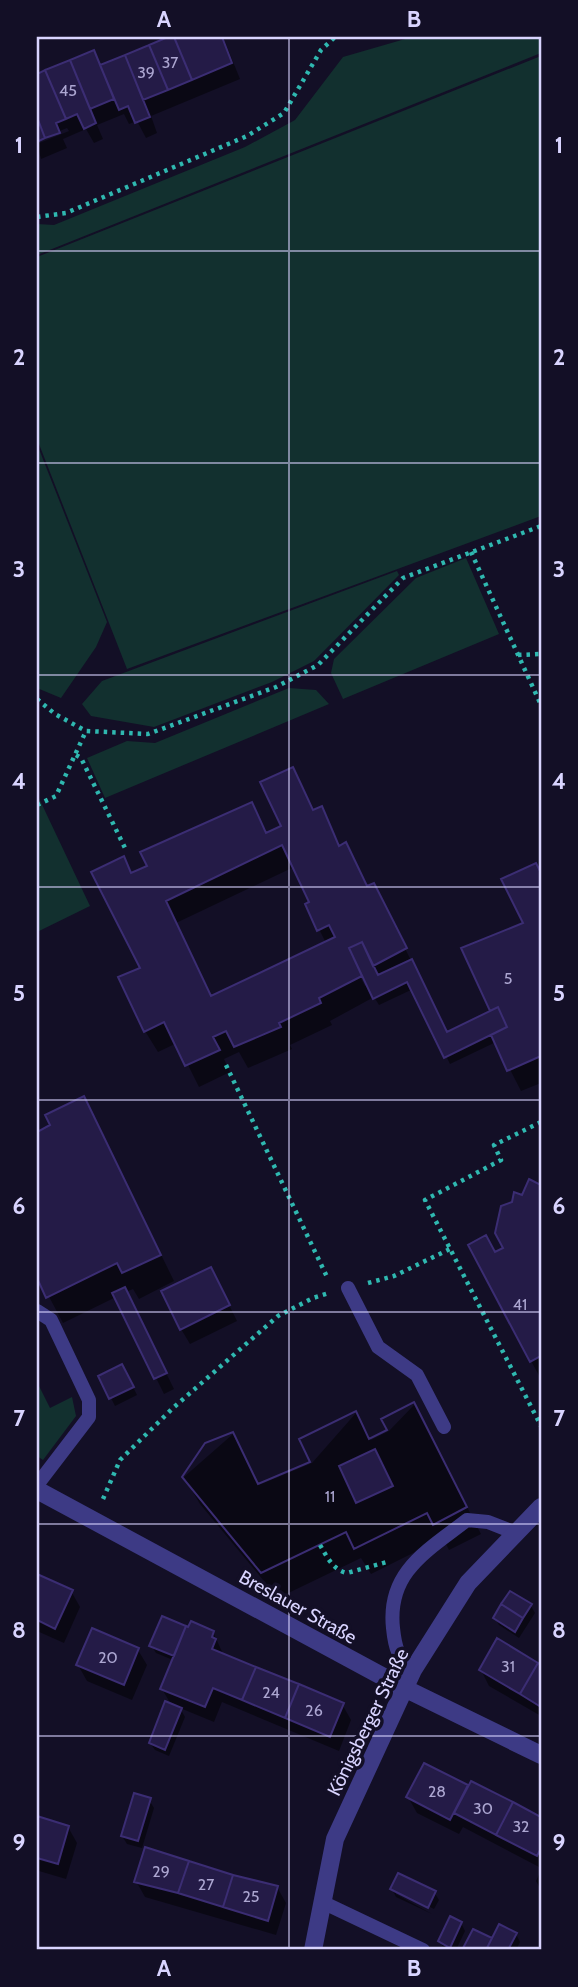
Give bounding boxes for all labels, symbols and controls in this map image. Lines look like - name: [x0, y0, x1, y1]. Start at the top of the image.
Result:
- text: A: [157, 5, 172, 33]
- text: B: [407, 5, 421, 33]
- house number: 37: [162, 53, 178, 72]
- house number: 39: [137, 63, 155, 82]
- house number: 45: [59, 81, 77, 100]
- text: 1: [15, 131, 23, 159]
- text: 1: [555, 131, 563, 159]
- text: 2: [13, 343, 25, 371]
- text: 2: [553, 343, 565, 371]
- text: 3: [13, 555, 25, 583]
- text: 3: [553, 555, 565, 583]
- text: 4: [12, 767, 26, 795]
- text: 4: [552, 767, 566, 795]
- house number: 5: [504, 969, 512, 988]
- text: 5: [13, 979, 25, 1007]
- text: 5: [553, 979, 565, 1007]
- text: 6: [13, 1192, 25, 1220]
- text: 6: [553, 1192, 565, 1220]
- house number: 41: [513, 1295, 527, 1314]
- text: 7: [13, 1404, 25, 1432]
- text: 7: [553, 1404, 565, 1432]
- house number: 11: [325, 1487, 335, 1506]
- street label: Breslauer Straße: [235, 1565, 361, 1649]
- text: 8: [12, 1616, 26, 1644]
- text: 8: [552, 1616, 566, 1644]
- street label: Königsberger Straße: [322, 1644, 414, 1799]
- house number: 20: [98, 1648, 118, 1667]
- house number: 31: [501, 1657, 515, 1676]
- house number: 24: [262, 1683, 280, 1702]
- house number: 26: [305, 1701, 323, 1720]
- house number: 28: [428, 1782, 446, 1801]
- house number: 30: [473, 1799, 493, 1818]
- house number: 32: [512, 1817, 530, 1836]
- text: 9: [13, 1828, 25, 1856]
- text: 9: [553, 1828, 565, 1856]
- house number: 29: [152, 1862, 170, 1881]
- house number: 27: [198, 1875, 214, 1894]
- house number: 25: [242, 1887, 260, 1906]
- text: A: [157, 1954, 172, 1982]
- text: B: [407, 1954, 421, 1982]

